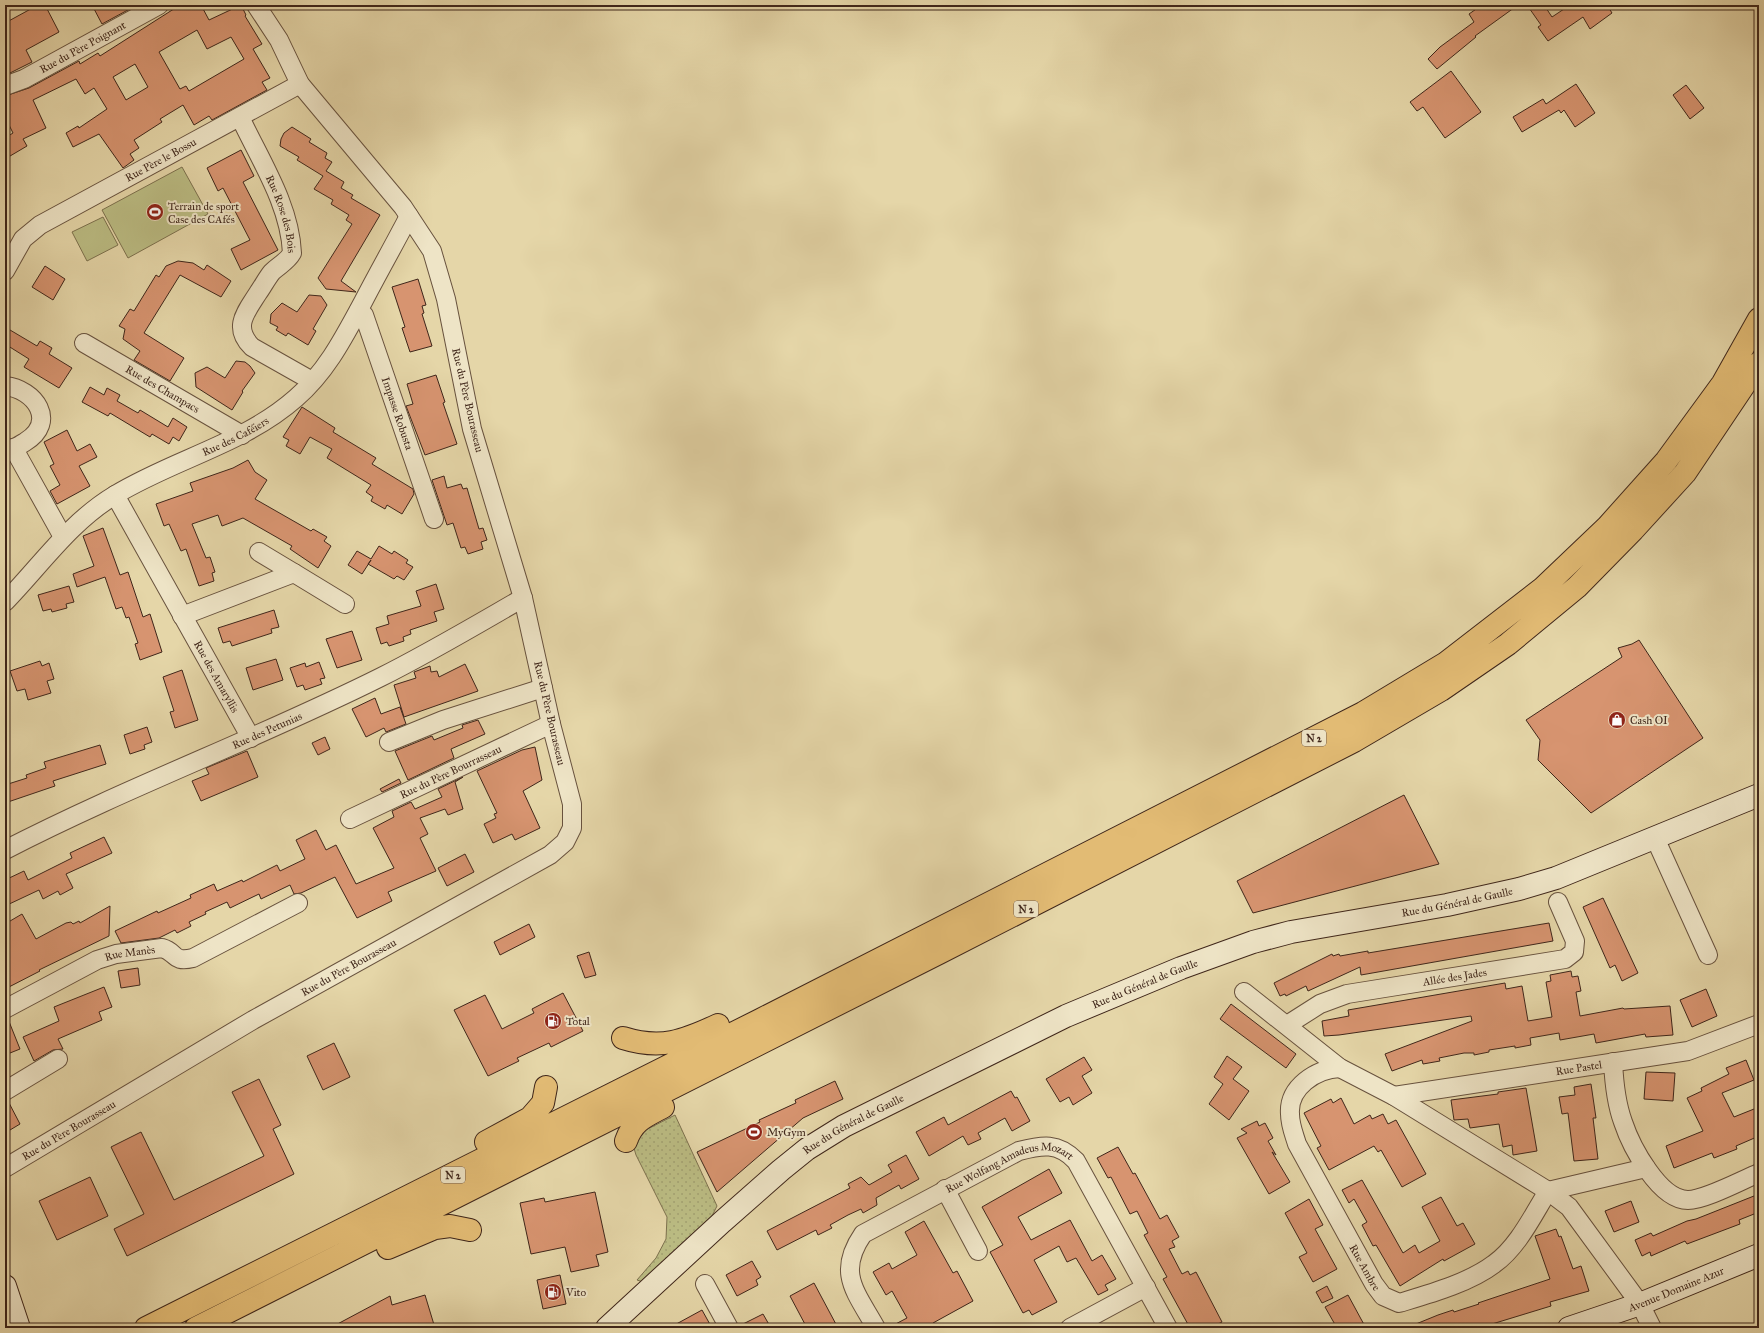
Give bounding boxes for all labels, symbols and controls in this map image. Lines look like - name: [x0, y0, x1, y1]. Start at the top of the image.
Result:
- street label: Rue du Père Poignant: [37, 18, 128, 76]
- street label: Rue Père le Bossu: [123, 135, 199, 185]
- street label: Rue Rose des Bois: [263, 173, 298, 253]
- place label: Terrain de sport Case des CAfés: [168, 200, 239, 226]
- sports icon: Terrain de sport Case des CAfés: [145, 202, 165, 222]
- street label: Rue du Père Bourasseau: [449, 347, 486, 454]
- street label: Rue des Champacs: [123, 363, 202, 416]
- street label: Impasse Robusta: [379, 375, 416, 452]
- street label: Rue des Caféiers: [200, 414, 271, 459]
- street label: Rue des Amaryllis: [191, 638, 242, 715]
- street label: Rue du Père Bourasseau: [531, 660, 568, 767]
- street label: Rue des Petunias: [230, 710, 304, 752]
- shop icon: Cash OI: [1607, 710, 1627, 730]
- place label: Cash OI: [1630, 714, 1668, 727]
- road number: N 2: [1302, 730, 1326, 746]
- street label: Rue du Père Bourrasseau: [398, 742, 504, 802]
- street label: Rue du Général de Gaulle: [1400, 885, 1514, 920]
- road number: N 2: [1014, 901, 1038, 917]
- street label: Rue du Père Bourasseau: [299, 936, 399, 999]
- street label: Rue Manès: [103, 943, 156, 964]
- street label: Rue du Général de Gaulle: [1090, 956, 1200, 1011]
- street label: Allée des Jades: [1421, 966, 1488, 989]
- fuel station icon: Total: [543, 1011, 563, 1031]
- place label: Total: [566, 1015, 590, 1028]
- street label: Rue Pastel: [1555, 1058, 1603, 1078]
- street label: Rue du Général de Gaulle: [800, 1091, 906, 1157]
- street label: Rue du Père Bourasseau: [20, 1098, 118, 1163]
- sports icon: MyGym: [744, 1122, 764, 1142]
- place label: MyGym: [767, 1126, 806, 1139]
- street label: Rue Wolfang Amadeus Mozart: [943, 1140, 1076, 1196]
- road number: N 2: [441, 1167, 465, 1183]
- street label: Rue Ambre: [1346, 1242, 1383, 1294]
- street label: Avenue Domaine Azur: [1626, 1264, 1727, 1315]
- fuel station icon: Vito: [543, 1282, 563, 1302]
- place label: Vito: [565, 1286, 587, 1299]

